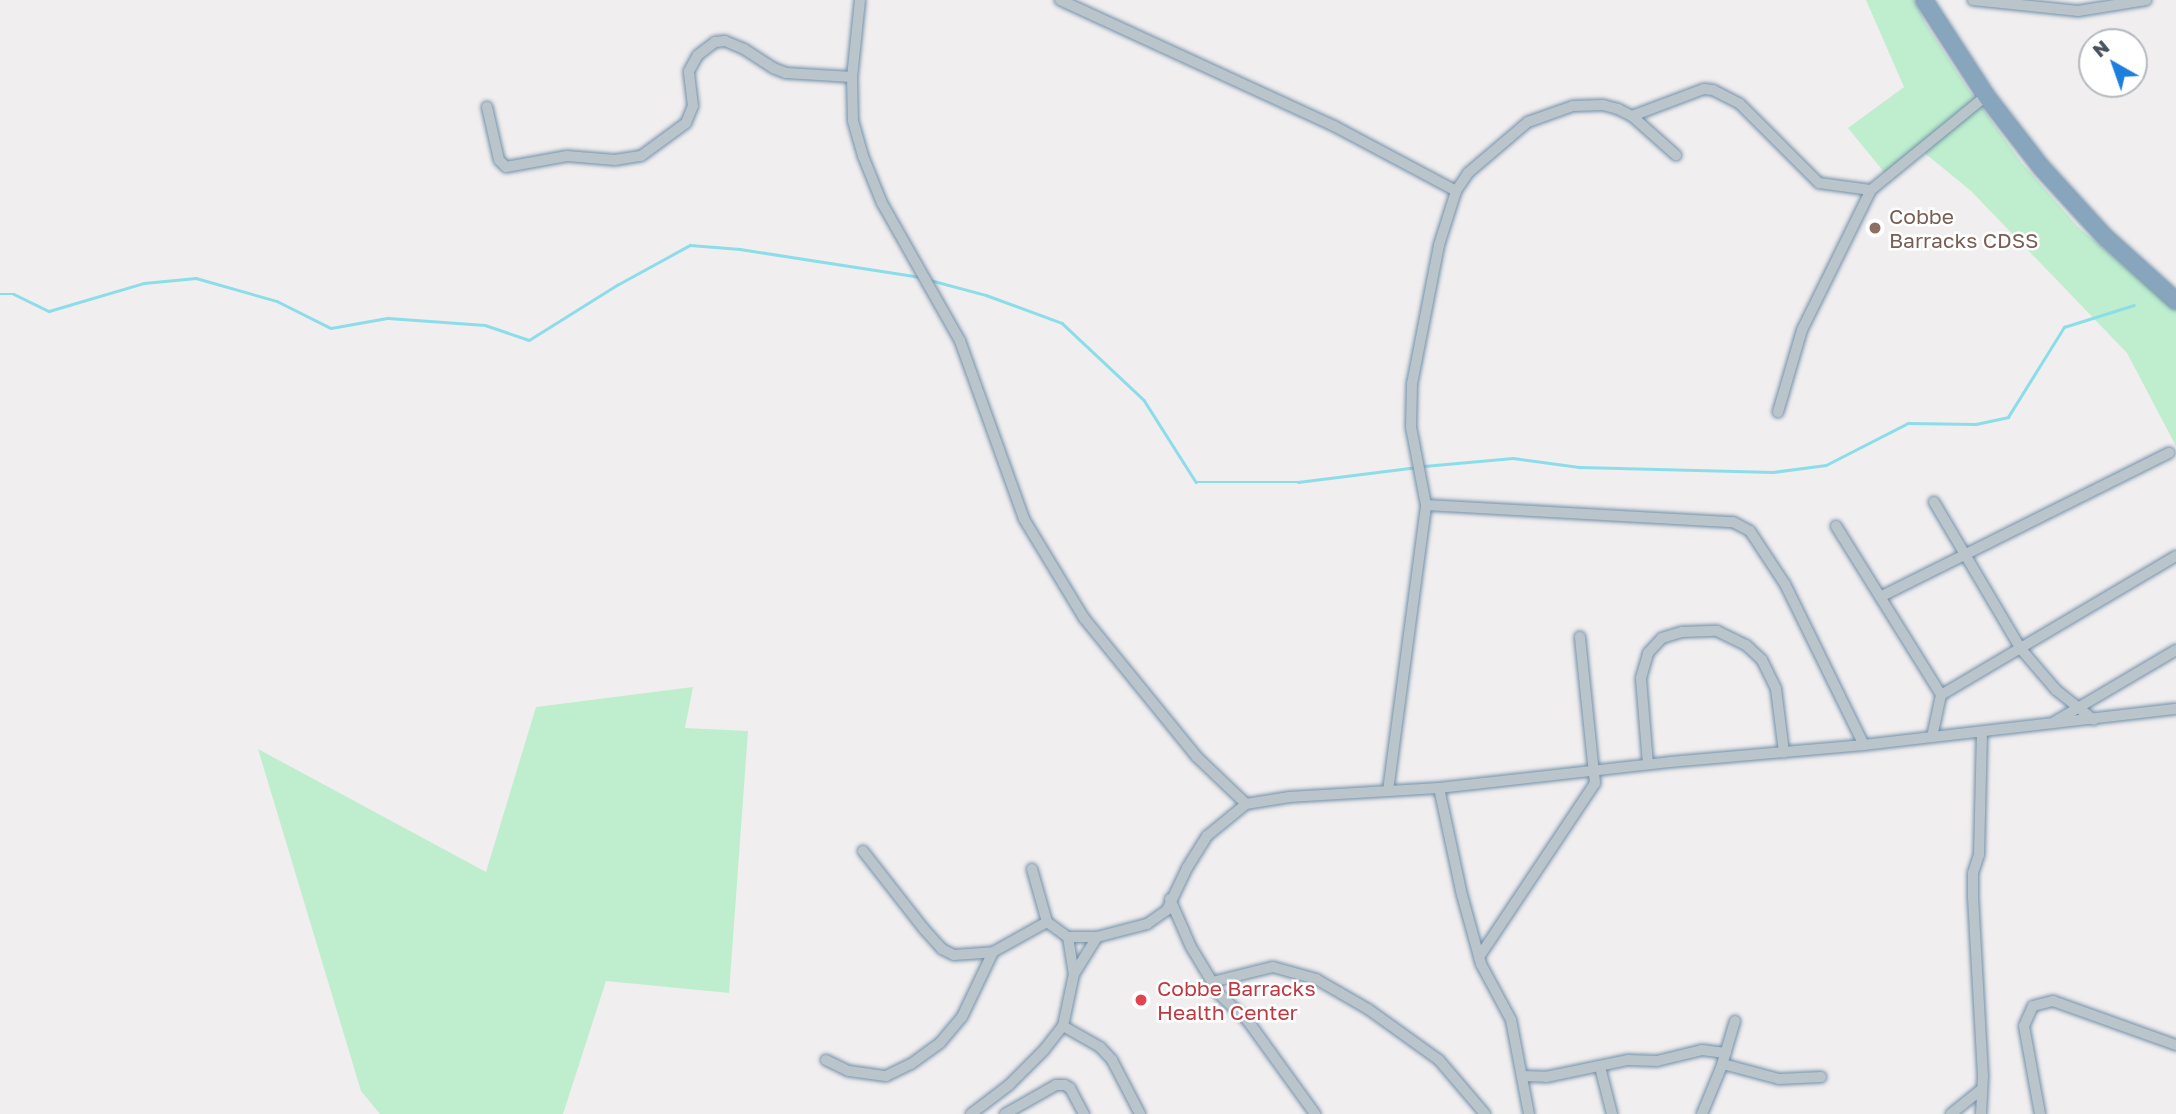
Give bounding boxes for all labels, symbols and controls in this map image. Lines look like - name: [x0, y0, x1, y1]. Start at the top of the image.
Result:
- north arrow: [2078, 28, 2148, 98]
- text: N: [2088, 35, 2113, 62]
- place label: Cobbe Barracks CDSS: [1889, 203, 2039, 253]
- marker: Cobbe Barracks CDSS: [1867, 220, 1883, 236]
- place label: Cobbe Barracks Health Center: [1157, 975, 1316, 1025]
- marker: Cobbe Barracks Health Center: [1131, 990, 1151, 1010]

